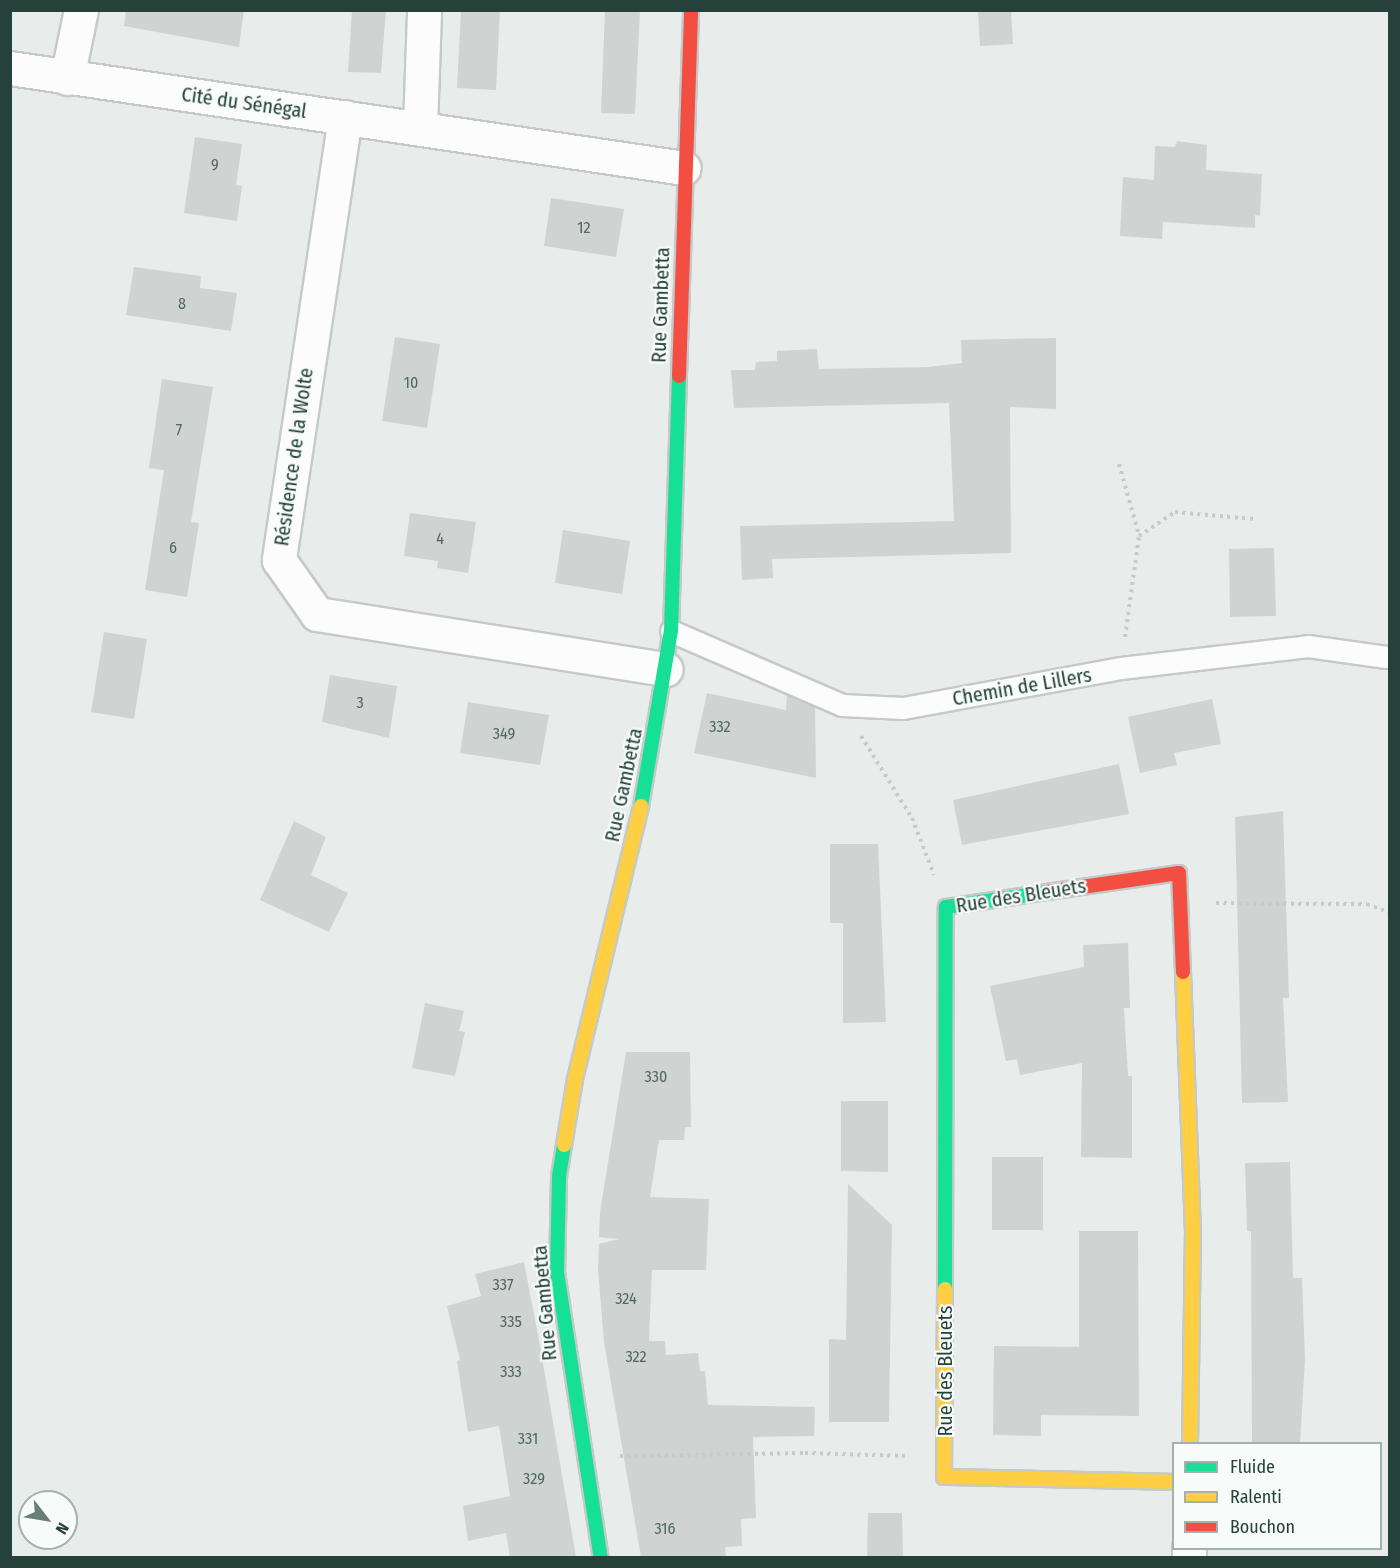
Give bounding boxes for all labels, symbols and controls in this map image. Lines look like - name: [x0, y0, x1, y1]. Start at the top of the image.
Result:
- street label: Cité du Sénégal: [180, 82, 308, 124]
- house number: 9: [211, 155, 219, 175]
- house number: 12: [577, 218, 591, 238]
- street label: Rue Gambetta: [647, 247, 675, 363]
- house number: 8: [178, 294, 186, 314]
- street label: Résidence de la Wolte: [270, 366, 318, 548]
- house number: 10: [404, 373, 418, 393]
- house number: 7: [176, 420, 182, 440]
- house number: 4: [436, 529, 444, 549]
- house number: 6: [169, 538, 177, 558]
- street label: Chemin de Lillers: [951, 663, 1093, 711]
- house number: 3: [356, 693, 364, 713]
- house number: 332: [709, 717, 731, 737]
- house number: 349: [493, 724, 515, 744]
- street label: Rue Gambetta: [600, 726, 648, 844]
- street label: Rue des Bleuets: [954, 874, 1088, 918]
- house number: 330: [645, 1067, 667, 1087]
- street label: Rue Gambetta: [528, 1244, 562, 1362]
- house number: 337: [493, 1275, 513, 1295]
- house number: 324: [615, 1289, 637, 1309]
- street label: Rue des Bleuets: [933, 1305, 957, 1437]
- house number: 335: [500, 1312, 522, 1332]
- house number: 322: [625, 1347, 647, 1367]
- house number: 333: [500, 1362, 522, 1382]
- house number: 331: [518, 1429, 538, 1449]
- legend: [1172, 1442, 1382, 1550]
- text: Fluide: [1230, 1456, 1275, 1478]
- house number: 329: [523, 1469, 545, 1489]
- text: Ralenti: [1230, 1486, 1282, 1508]
- north arrow: [18, 1490, 78, 1550]
- text: Bouchon: [1230, 1516, 1295, 1538]
- text: N: [52, 1519, 73, 1538]
- house number: 316: [654, 1519, 676, 1539]

